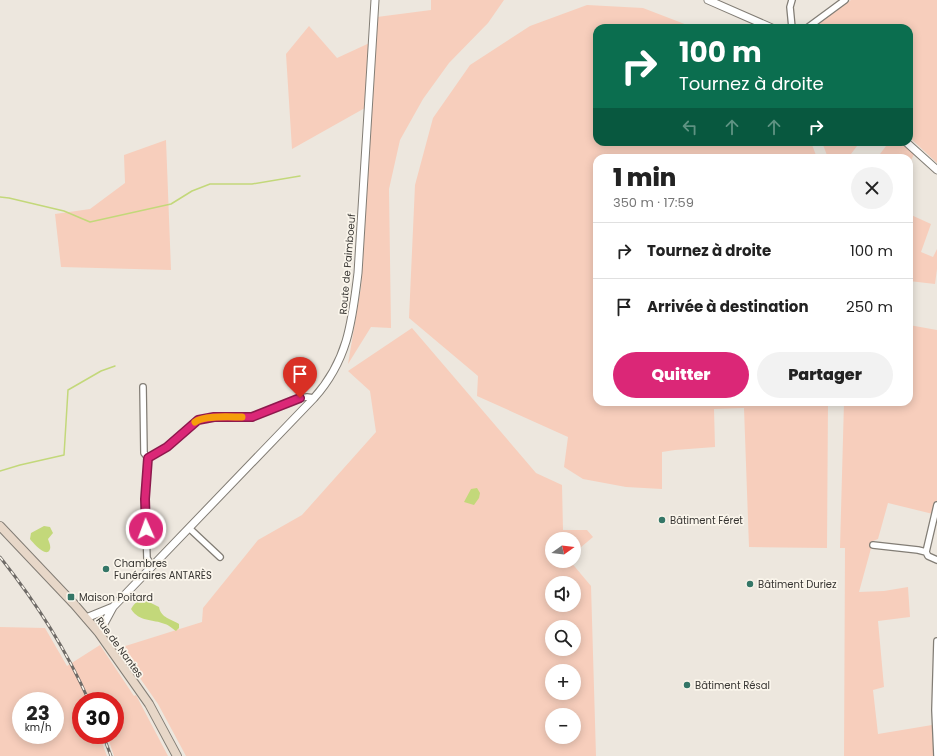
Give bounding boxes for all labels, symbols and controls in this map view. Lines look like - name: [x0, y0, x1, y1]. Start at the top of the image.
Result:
- text: 100 m: [679, 33, 762, 72]
- icon: right: [613, 40, 665, 92]
- text: Tournez à droite: [679, 71, 824, 96]
- icon: left: [679, 116, 701, 138]
- icon: ahead: [721, 116, 743, 138]
- icon: ahead: [763, 116, 785, 138]
- icon: right: [805, 116, 827, 138]
- text: 1 min: [613, 161, 676, 194]
- button: close: [851, 167, 893, 209]
- text: 350 m · 17:59: [613, 193, 694, 212]
- street label: Route de Paimboeuf: [336, 213, 359, 315]
- icon: right: [613, 240, 635, 262]
- text: Tournez à droite: [647, 240, 771, 261]
- text: 100 m: [850, 240, 893, 261]
- icon: arrive: [613, 296, 635, 318]
- text: Arrivée à destination: [647, 296, 809, 317]
- text: 250 m: [846, 296, 893, 317]
- button: Quitter: [613, 352, 749, 398]
- button: Partager: [757, 352, 893, 398]
- pin: [283, 357, 317, 398]
- icon: arrive: [289, 363, 311, 385]
- position arrow: [125, 508, 167, 550]
- place label: Bâtiment Féret: [670, 513, 743, 528]
- marker: Bâtiment Féret: [657, 515, 667, 525]
- north arrow: [545, 532, 581, 568]
- map controls: [545, 532, 581, 744]
- place label: Chambres Funéraires ANTARÈS: [114, 556, 212, 583]
- marker: Chambres Funéraires ANTARÈS: [101, 564, 111, 574]
- button: sound: [545, 576, 581, 612]
- place label: Bâtiment Duriez: [758, 577, 837, 592]
- marker: Bâtiment Duriez: [745, 579, 755, 589]
- place label: Maison Poitard: [79, 590, 153, 605]
- marker: Maison Poitard: [66, 592, 76, 602]
- street label: Rue de Nantes: [92, 614, 147, 681]
- button: search: [545, 620, 581, 656]
- button: +: [545, 664, 581, 700]
- place label: Bâtiment Résal: [695, 678, 770, 693]
- marker: Bâtiment Résal: [682, 680, 692, 690]
- speed limit sign: 30: [72, 692, 124, 744]
- text: 23: [26, 699, 50, 727]
- button: −: [545, 708, 581, 744]
- text: km/h: [25, 720, 51, 735]

